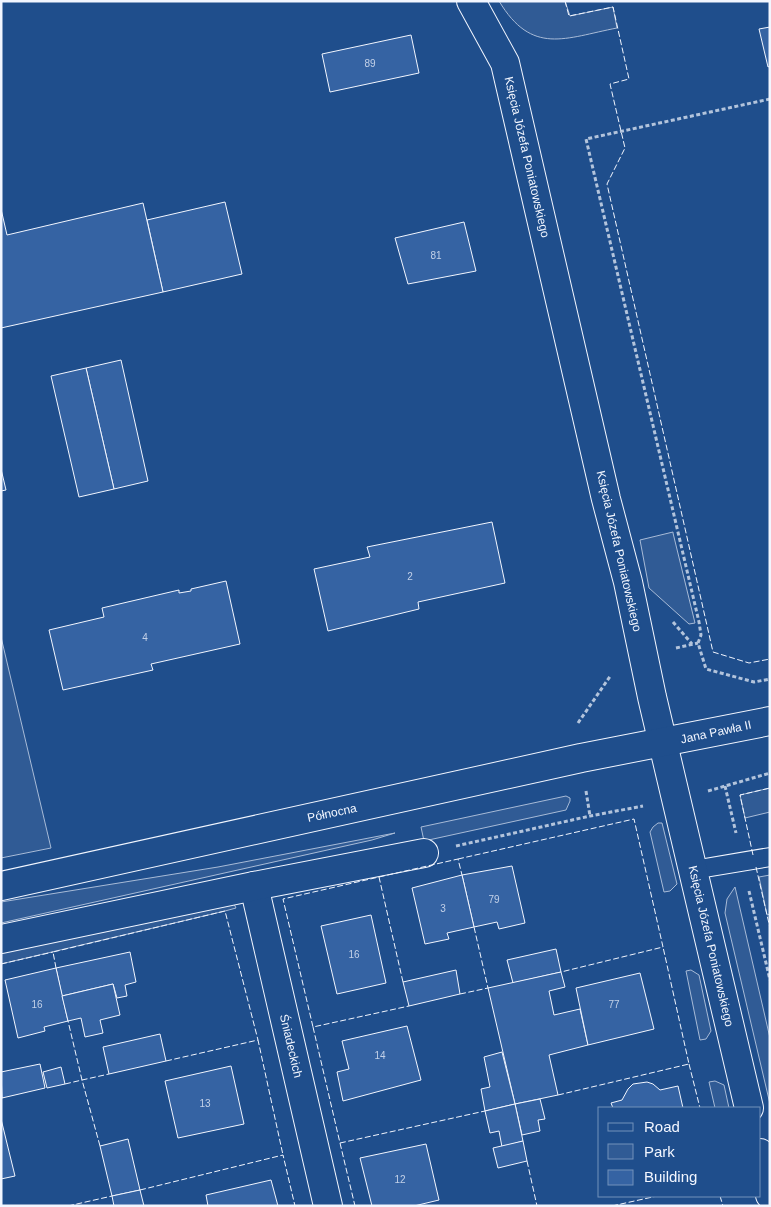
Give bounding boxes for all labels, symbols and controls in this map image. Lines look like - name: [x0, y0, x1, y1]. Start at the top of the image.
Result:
- house number: 89: [364, 58, 376, 69]
- street label: Księcia Józefa Poniatowskiego: [502, 75, 552, 239]
- house number: 81: [430, 250, 442, 261]
- street label: Księcia Józefa Poniatowskiego: [594, 469, 644, 633]
- house number: 2: [407, 571, 413, 582]
- house number: 4: [142, 632, 148, 643]
- street label: Jana Pawła II: [679, 718, 753, 746]
- street label: Północna: [306, 801, 358, 825]
- street label: Księcia Józefa Poniatowskiego: [686, 864, 736, 1028]
- house number: 79: [488, 894, 500, 905]
- house number: 3: [440, 903, 446, 914]
- house number: 16: [348, 949, 360, 960]
- house number: 16: [31, 999, 43, 1010]
- house number: 77: [608, 999, 620, 1010]
- street label: Śniadeckich: [277, 1013, 306, 1079]
- house number: 14: [374, 1050, 386, 1061]
- house number: 13: [199, 1098, 211, 1109]
- legend: [598, 1107, 761, 1197]
- text: Road: [644, 1118, 680, 1135]
- text: Park: [644, 1143, 675, 1160]
- text: Building: [644, 1168, 697, 1185]
- house number: 12: [394, 1174, 406, 1185]

